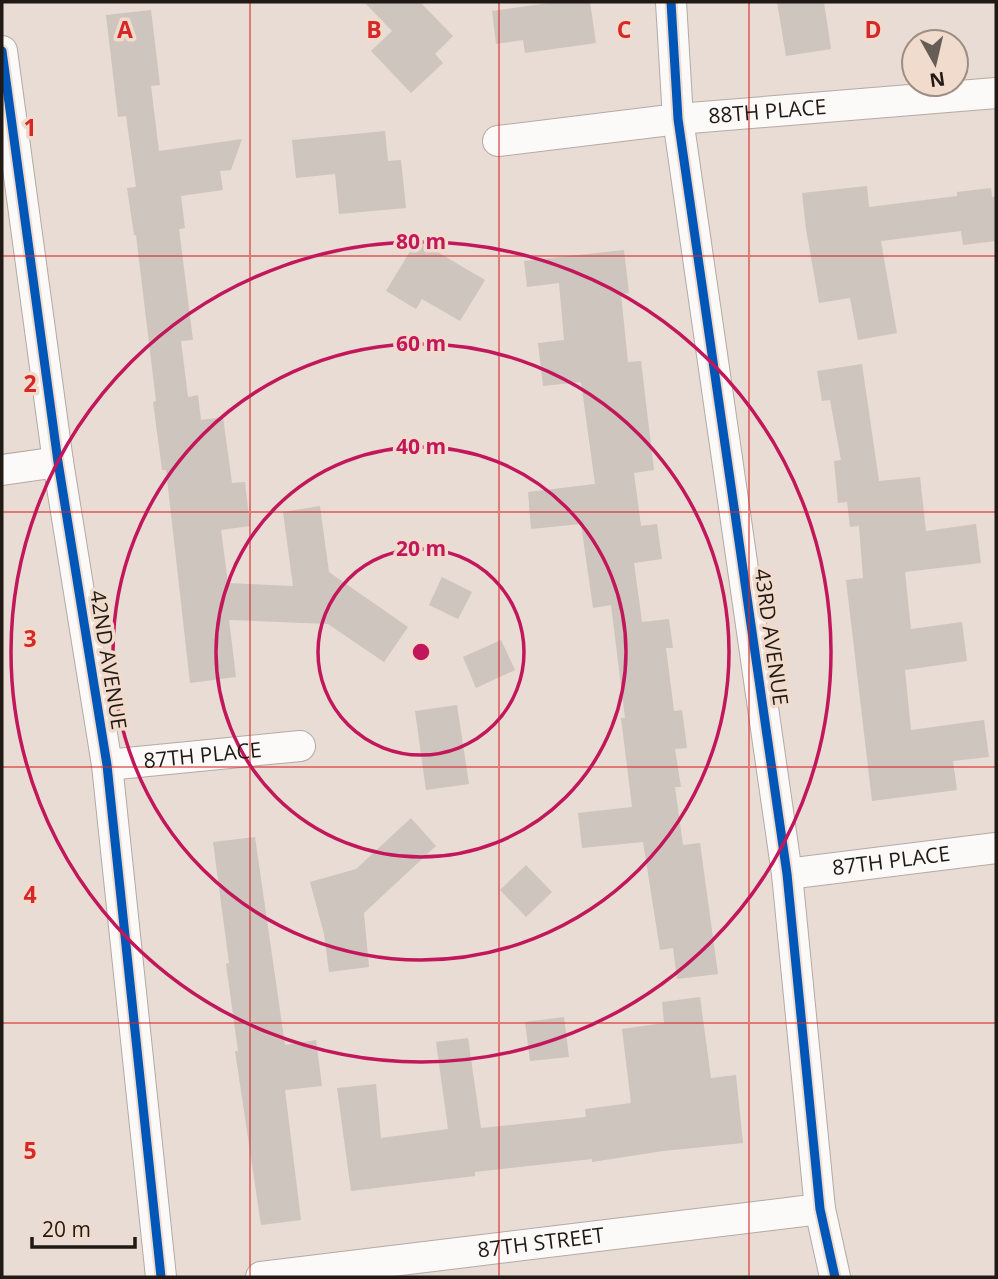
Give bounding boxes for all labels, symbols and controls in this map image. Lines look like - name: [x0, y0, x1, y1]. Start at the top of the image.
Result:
- text: A: [117, 13, 133, 45]
- text: B: [366, 13, 382, 45]
- text: C: [617, 13, 631, 45]
- text: D: [864, 13, 882, 45]
- north arrow: [900, 28, 970, 98]
- text: N: [928, 66, 947, 94]
- street label: 88TH PLACE: [707, 92, 827, 129]
- text: 1: [23, 111, 37, 143]
- text: 80 m: [396, 227, 446, 255]
- text: 60 m: [396, 329, 446, 357]
- text: 2: [23, 367, 37, 399]
- text: 40 m: [396, 432, 446, 460]
- text: 20 m: [396, 534, 446, 562]
- street label: 43RD AVENUE: [749, 567, 795, 707]
- street label: 42ND AVENUE: [84, 588, 134, 732]
- text: 3: [23, 622, 37, 654]
- centre of rings: [409, 640, 433, 664]
- street label: 87TH PLACE: [142, 735, 263, 774]
- street label: 87TH PLACE: [831, 839, 952, 881]
- text: 4: [23, 878, 37, 910]
- text: 5: [23, 1134, 37, 1166]
- scale bar: [32, 1206, 135, 1250]
- text: 20 m: [42, 1215, 91, 1243]
- street label: 87TH STREET: [476, 1220, 606, 1264]

